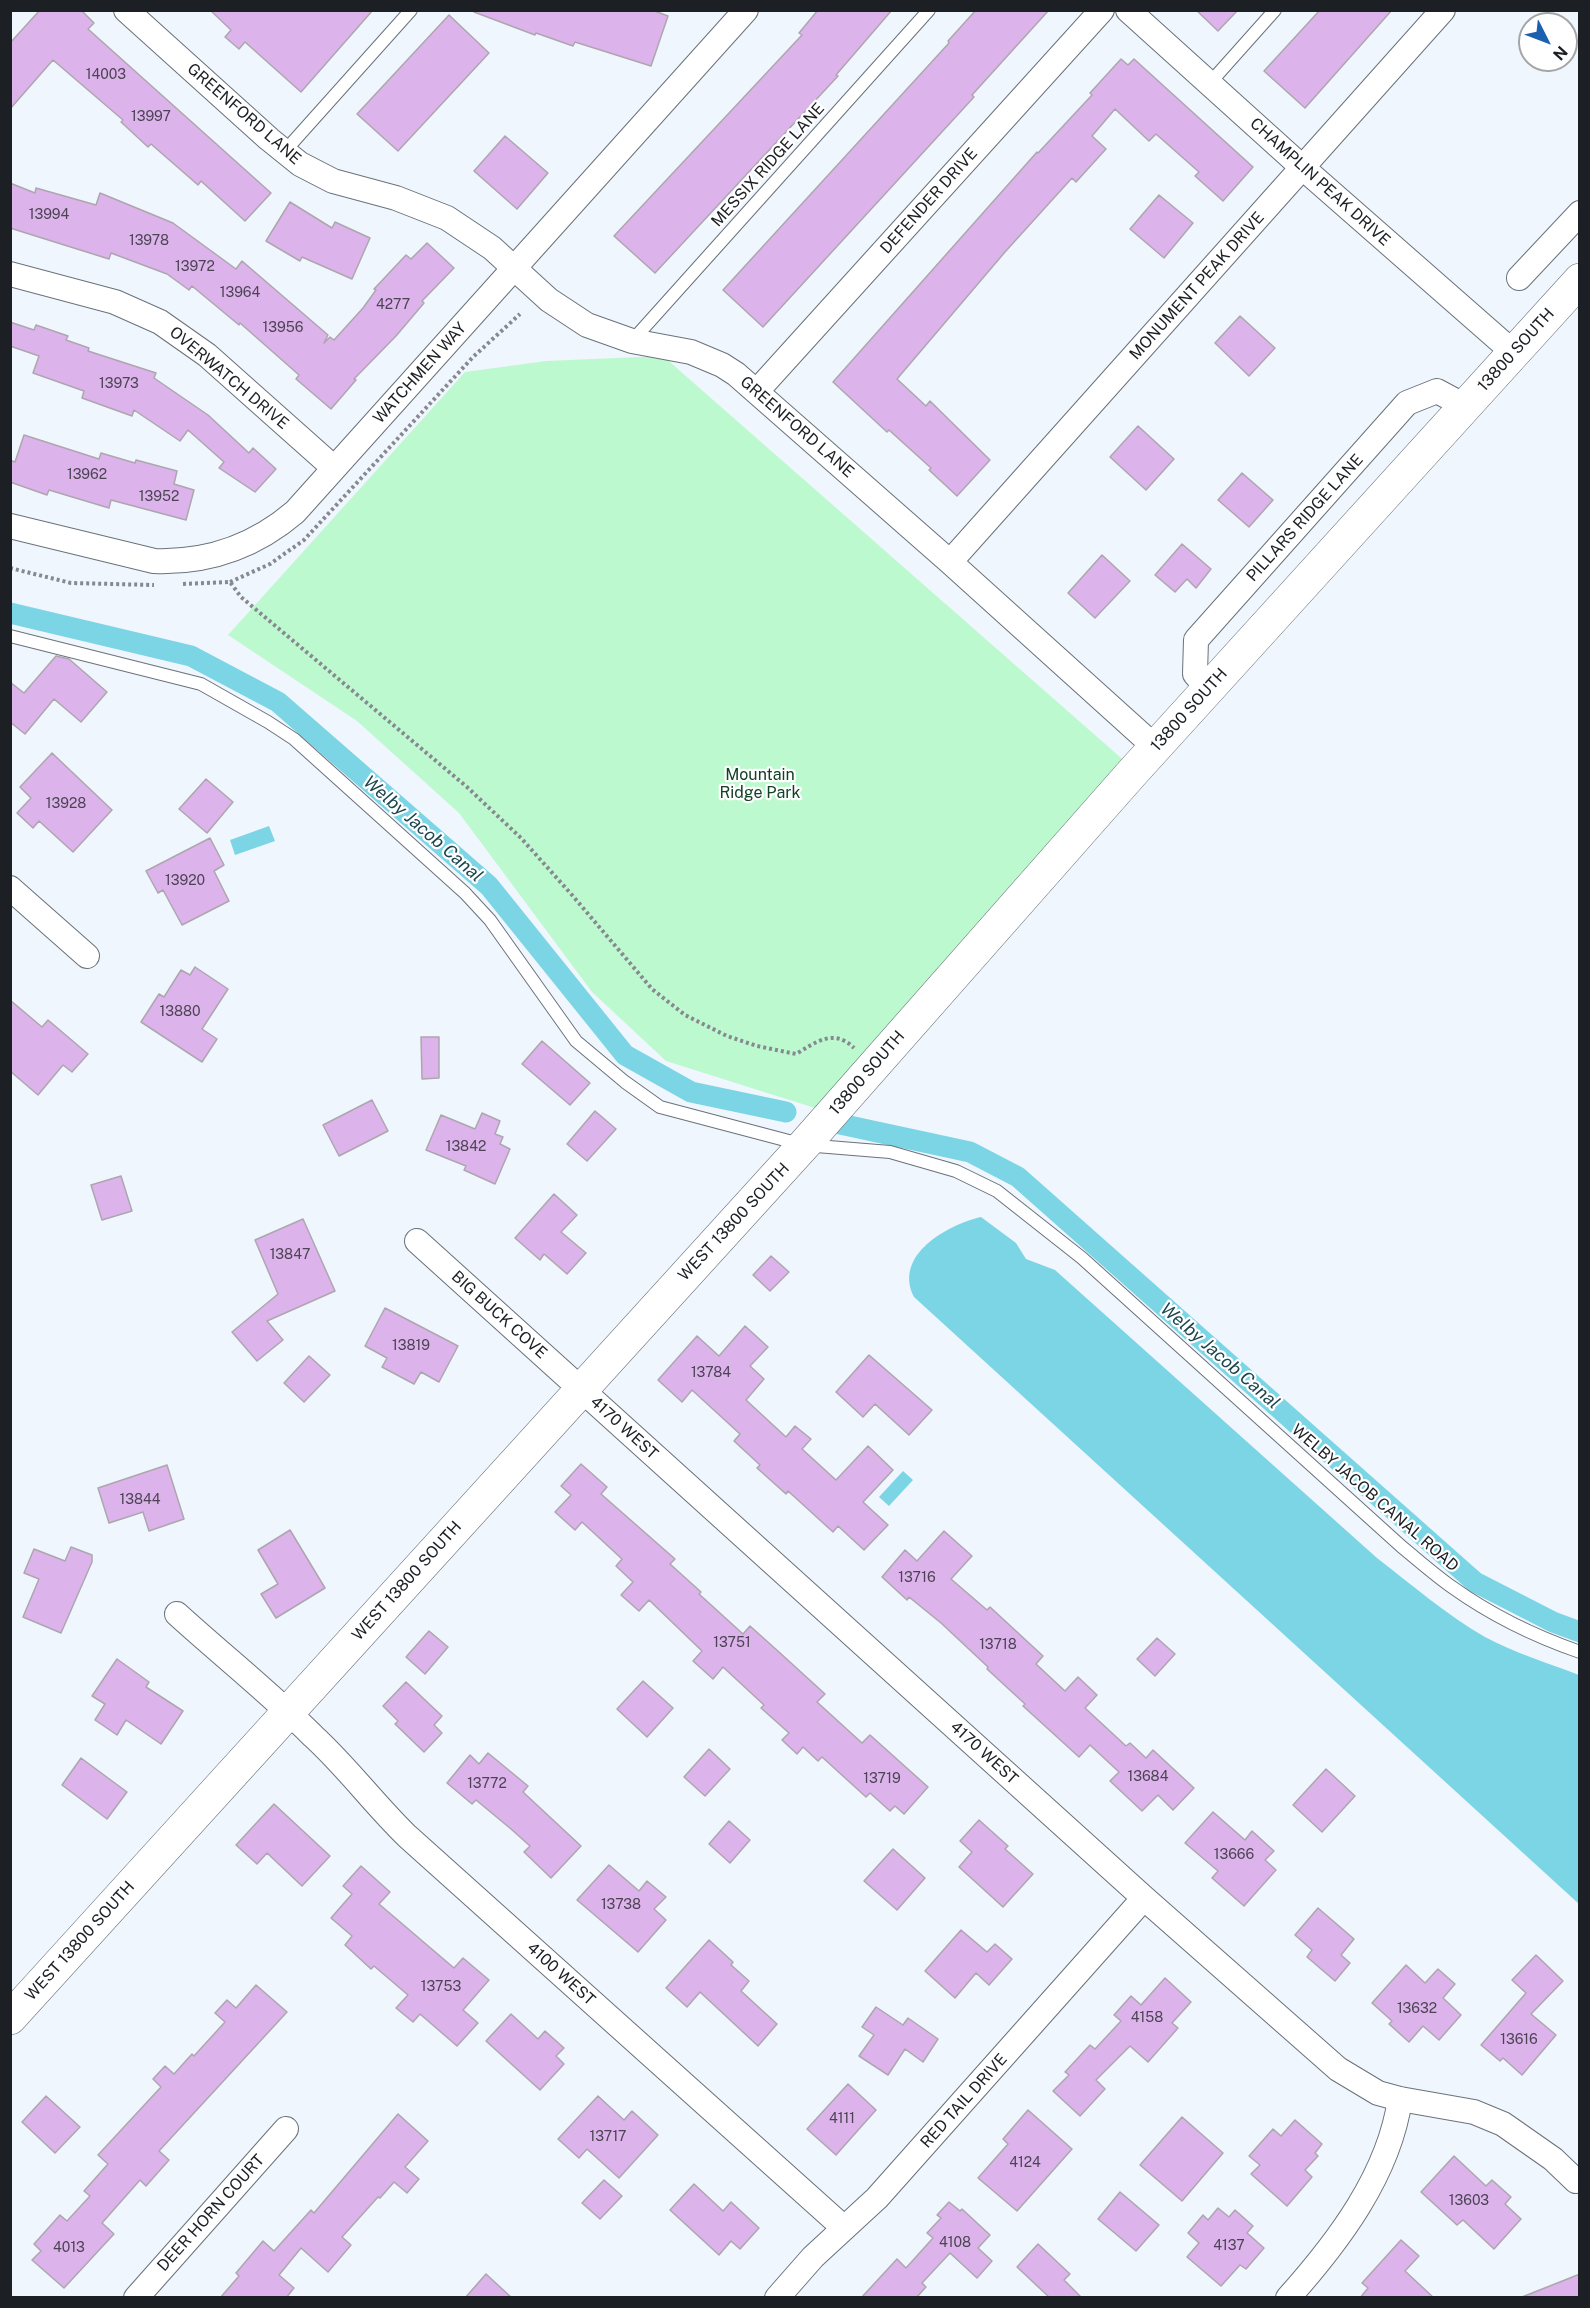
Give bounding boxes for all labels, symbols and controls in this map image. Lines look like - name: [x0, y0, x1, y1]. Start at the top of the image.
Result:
- north arrow: [1518, 12, 1578, 72]
- text: N: [1549, 42, 1572, 64]
- street label: GREENFORD LANE: [183, 59, 305, 169]
- house number: 14003: [86, 67, 126, 83]
- street label: MESSIX RIDGE LANE: [707, 99, 829, 231]
- house number: 13997: [131, 109, 171, 125]
- street label: CHAMPLIN PEAK DRIVE: [1246, 114, 1394, 250]
- street label: DEFENDER DRIVE: [876, 144, 982, 258]
- house number: 13994: [29, 207, 69, 223]
- street label: MONUMENT PEAK DRIVE: [1126, 208, 1268, 364]
- house number: 13978: [129, 233, 169, 249]
- house number: 13972: [175, 259, 215, 275]
- house number: 13964: [220, 285, 260, 301]
- house number: 4277: [376, 297, 410, 313]
- street label: 13800 SOUTH: [1474, 305, 1558, 395]
- street label: WATCHMEN WAY: [370, 318, 470, 428]
- house number: 13956: [263, 320, 303, 336]
- street label: OVERWATCH DRIVE: [165, 323, 293, 433]
- street label: GREENFORD LANE: [736, 372, 858, 482]
- house number: 13973: [99, 376, 139, 392]
- street label: PILLARS RIDGE LANE: [1243, 450, 1367, 586]
- house number: 13962: [67, 467, 107, 483]
- house number: 13952: [139, 489, 179, 505]
- street label: 13800 SOUTH: [1147, 665, 1231, 755]
- park label: Mountain Ridge Park: [720, 765, 800, 803]
- water label: Welby Jacob Canal: [359, 771, 487, 887]
- house number: 13928: [46, 796, 86, 812]
- house number: 13920: [165, 873, 205, 889]
- house number: 13880: [160, 1004, 200, 1020]
- street label: 13800 SOUTH: [825, 1027, 909, 1119]
- house number: 13842: [446, 1139, 486, 1155]
- street label: WEST 13800 SOUTH: [674, 1159, 794, 1285]
- house number: 13847: [270, 1247, 310, 1263]
- street label: BIG BUCK COVE: [447, 1267, 551, 1363]
- water label: Welby Jacob Canal: [1156, 1298, 1284, 1414]
- house number: 13819: [392, 1338, 430, 1354]
- house number: 13784: [691, 1365, 731, 1381]
- street label: 4170 WEST: [586, 1393, 662, 1463]
- street label: WELBY JACOB CANAL ROAD: [1288, 1420, 1462, 1576]
- house number: 13844: [119, 1492, 161, 1508]
- street label: WEST 13800 SOUTH: [348, 1517, 466, 1645]
- house number: 13716: [898, 1570, 936, 1586]
- house number: 13751: [713, 1635, 751, 1651]
- house number: 13718: [979, 1637, 1017, 1653]
- street label: 4170 WEST: [946, 1718, 1022, 1788]
- house number: 13684: [1128, 1769, 1168, 1785]
- house number: 13719: [863, 1771, 901, 1787]
- house number: 13772: [467, 1776, 507, 1792]
- house number: 13666: [1214, 1847, 1254, 1863]
- street label: WEST 13800 SOUTH: [21, 1877, 139, 2005]
- house number: 13738: [601, 1897, 641, 1913]
- street label: 4100 WEST: [523, 1938, 599, 2010]
- house number: 13753: [421, 1979, 461, 1995]
- house number: 13632: [1397, 2001, 1437, 2017]
- house number: 4158: [1131, 2010, 1163, 2026]
- house number: 13616: [1500, 2032, 1538, 2048]
- street label: RED TAIL DRIVE: [917, 2050, 1011, 2152]
- house number: 4111: [829, 2111, 855, 2127]
- house number: 13717: [589, 2129, 627, 2145]
- street label: DEER HORN COURT: [154, 2151, 268, 2275]
- house number: 4124: [1009, 2155, 1041, 2171]
- house number: 13603: [1449, 2193, 1489, 2209]
- house number: 4108: [939, 2235, 971, 2251]
- house number: 4137: [1213, 2238, 1245, 2254]
- house number: 4013: [53, 2240, 85, 2256]

